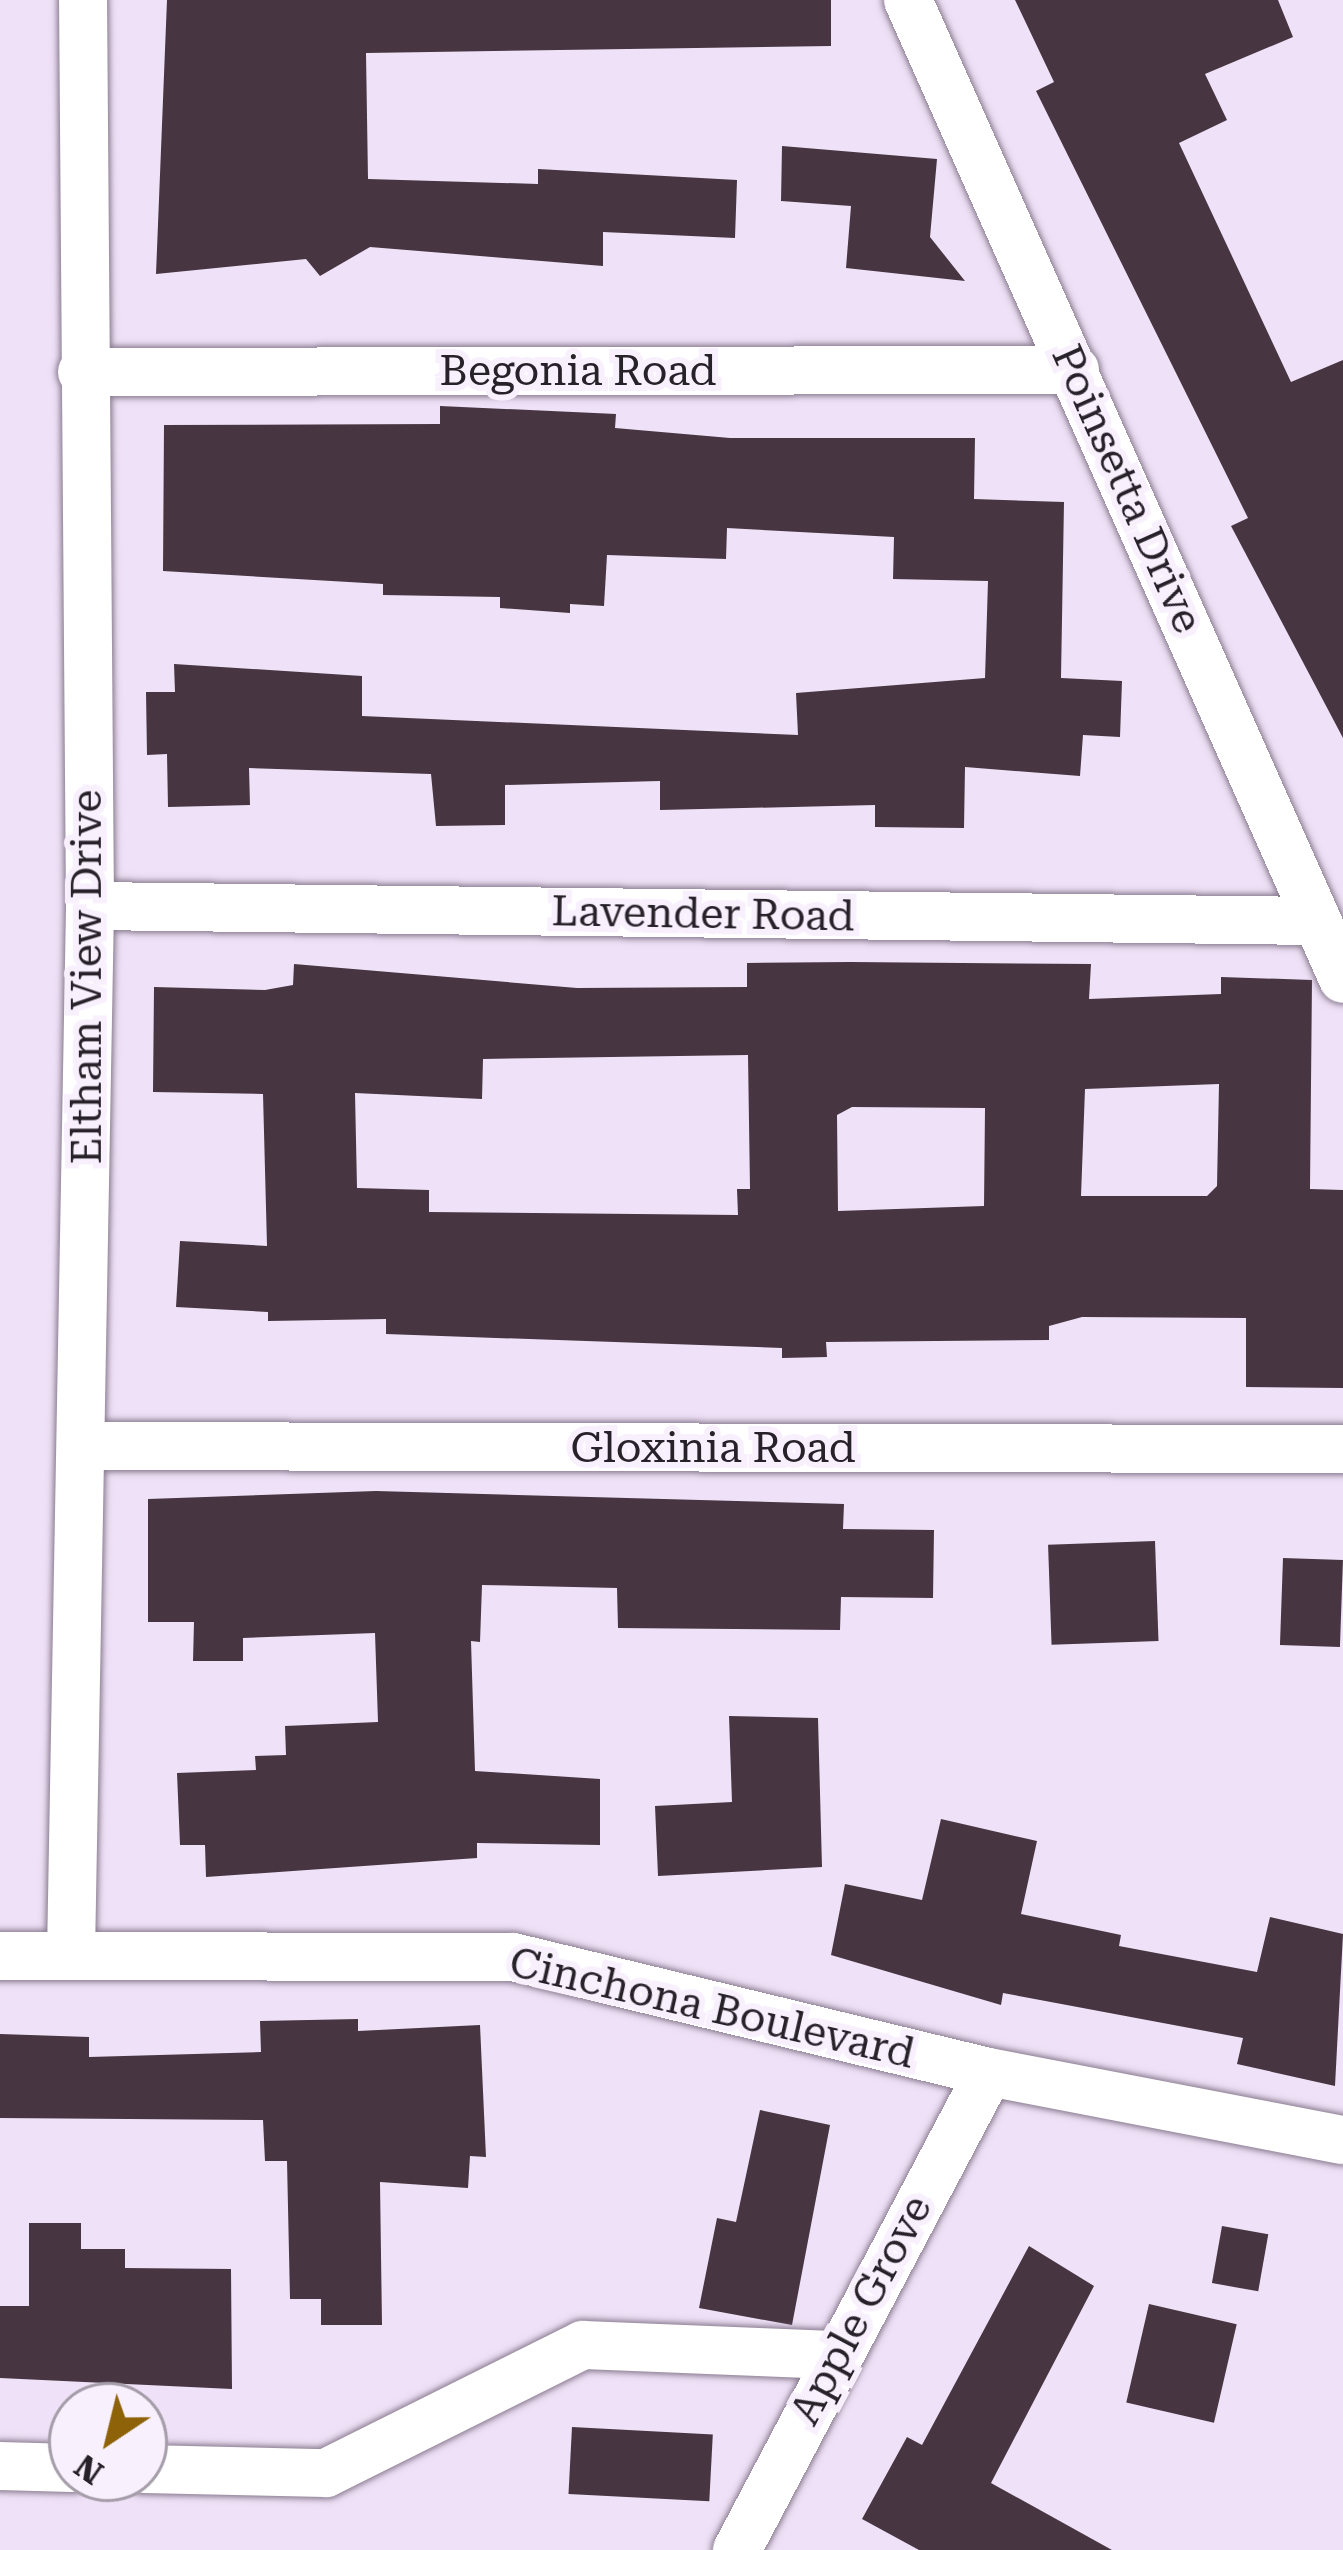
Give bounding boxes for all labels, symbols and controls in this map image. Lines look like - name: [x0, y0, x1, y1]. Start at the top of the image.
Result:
- street label: Poinsetta Drive: [1041, 337, 1213, 641]
- street label: Begonia Road: [440, 346, 716, 396]
- street label: Eltham View Drive: [62, 790, 112, 1164]
- street label: Lavender Road: [551, 886, 855, 942]
- street label: Gloxinia Road: [570, 1423, 856, 1473]
- street label: Cinchona Boulevard: [505, 1937, 919, 2079]
- street label: Apple Grove: [780, 2187, 942, 2433]
- north arrow: [48, 2382, 168, 2502]
- text: N: [67, 2446, 110, 2493]

